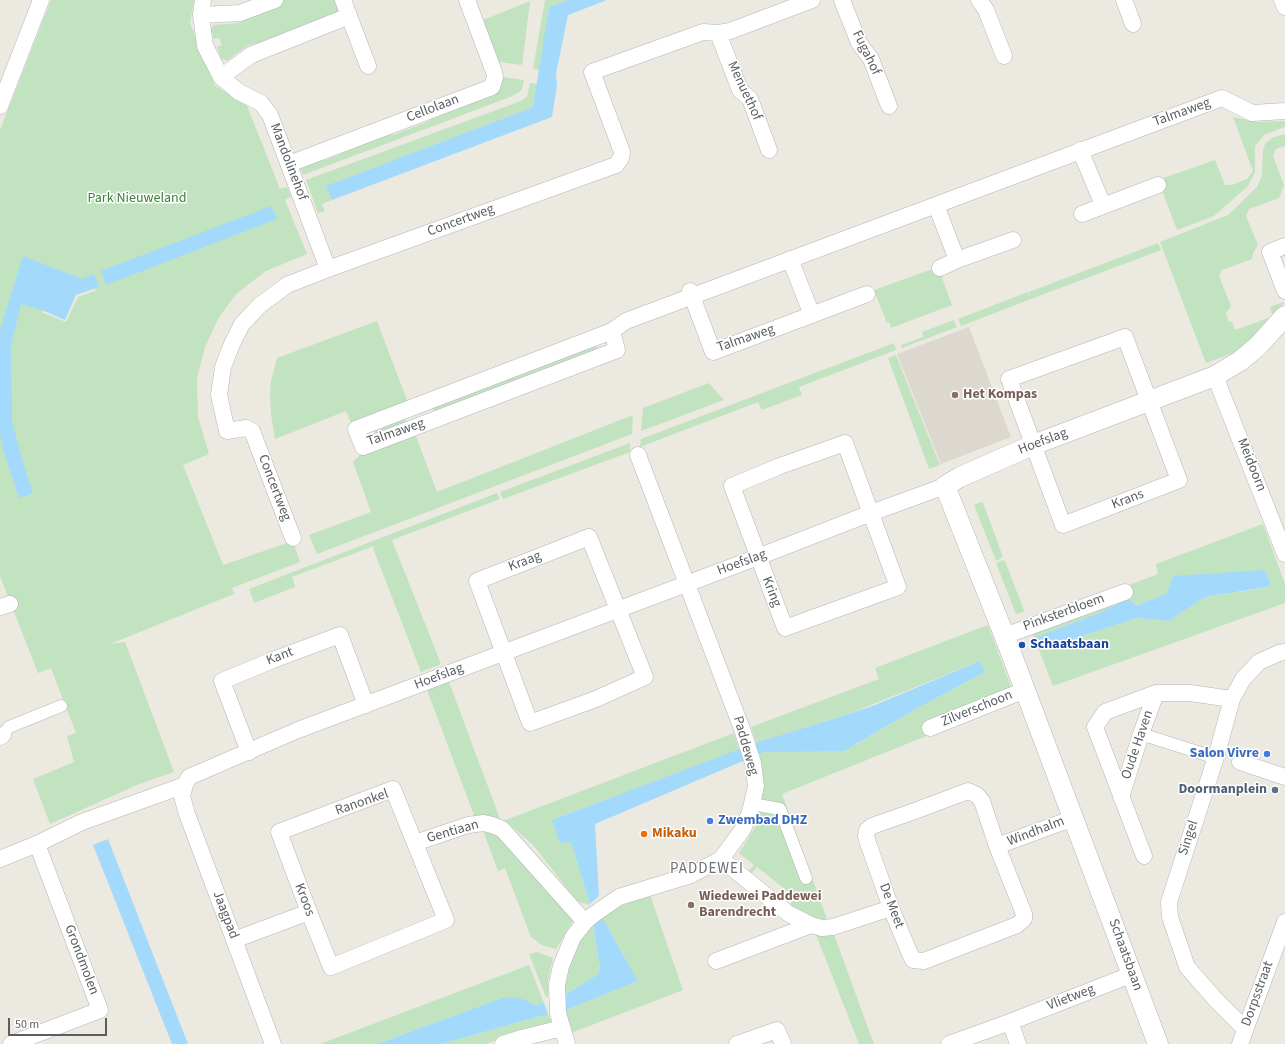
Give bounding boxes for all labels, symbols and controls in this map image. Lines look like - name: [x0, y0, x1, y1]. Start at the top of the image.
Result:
- street label: Fugahof: [848, 28, 884, 78]
- street label: Menuethof: [723, 59, 765, 123]
- street label: Cellolaan: [404, 91, 462, 127]
- street label: Talmaweg: [1151, 95, 1213, 131]
- street label: Mandolinehof: [266, 121, 310, 203]
- park label: Park Nieuweland: [87, 191, 187, 207]
- street label: Concertweg: [425, 201, 497, 241]
- street label: Talmaweg: [715, 321, 777, 357]
- place label: Het Kompas: [963, 387, 1037, 403]
- marker: Het Kompas: [950, 390, 960, 400]
- street label: Talmaweg: [365, 415, 427, 451]
- street label: Hoefslag: [1016, 425, 1070, 459]
- street label: Meidoorn: [1233, 436, 1269, 494]
- street label: Concertweg: [254, 452, 294, 524]
- street label: Krans: [1109, 486, 1147, 514]
- street label: Hoefslag: [715, 546, 769, 580]
- street label: Kraag: [506, 548, 544, 576]
- street label: Kring: [758, 574, 784, 610]
- street label: Pinksterbloem: [1021, 591, 1107, 635]
- place label: Schaatsbaan: [1030, 637, 1109, 653]
- marker: Schaatsbaan: [1017, 640, 1027, 650]
- street label: Kant: [264, 644, 296, 670]
- street label: Hoefslag: [412, 660, 466, 694]
- street label: Zilverschoon: [939, 687, 1015, 731]
- street label: Oude Haven: [1118, 708, 1158, 782]
- street label: Paddeweg: [729, 714, 761, 778]
- place label: Salon Vivre: [1190, 746, 1259, 762]
- marker: Salon Vivre: [1262, 749, 1272, 759]
- place label: Doormanplein: [1178, 782, 1267, 798]
- marker: Doormanplein: [1270, 785, 1280, 795]
- street label: Ranonkel: [333, 786, 391, 820]
- place label: Zwembad DHZ: [718, 813, 807, 829]
- street label: Windhalm: [1005, 813, 1067, 851]
- marker: Zwembad DHZ: [705, 816, 715, 826]
- street label: Gentiaan: [425, 817, 481, 847]
- street label: Singel: [1175, 818, 1203, 858]
- place label: Mikaku: [652, 826, 697, 842]
- marker: Mikaku: [639, 829, 649, 839]
- district label: PADDEWEI: [670, 861, 744, 879]
- street label: Kroos: [290, 881, 318, 919]
- street label: De Meet: [875, 881, 907, 931]
- street label: Jaagpad: [208, 889, 242, 941]
- place label: Wiedewei Paddewei Barendrecht: [699, 889, 822, 922]
- marker: Wiedewei Paddewei Barendrecht: [686, 900, 696, 910]
- street label: Schaatsbaan: [1104, 917, 1146, 993]
- street label: Grondmolen: [60, 923, 102, 997]
- street label: Dorpsstraat: [1238, 959, 1278, 1029]
- street label: Vlietweg: [1045, 981, 1097, 1015]
- scale bar: [10, 1010, 109, 1036]
- text: 50 m: [15, 1016, 39, 1033]

